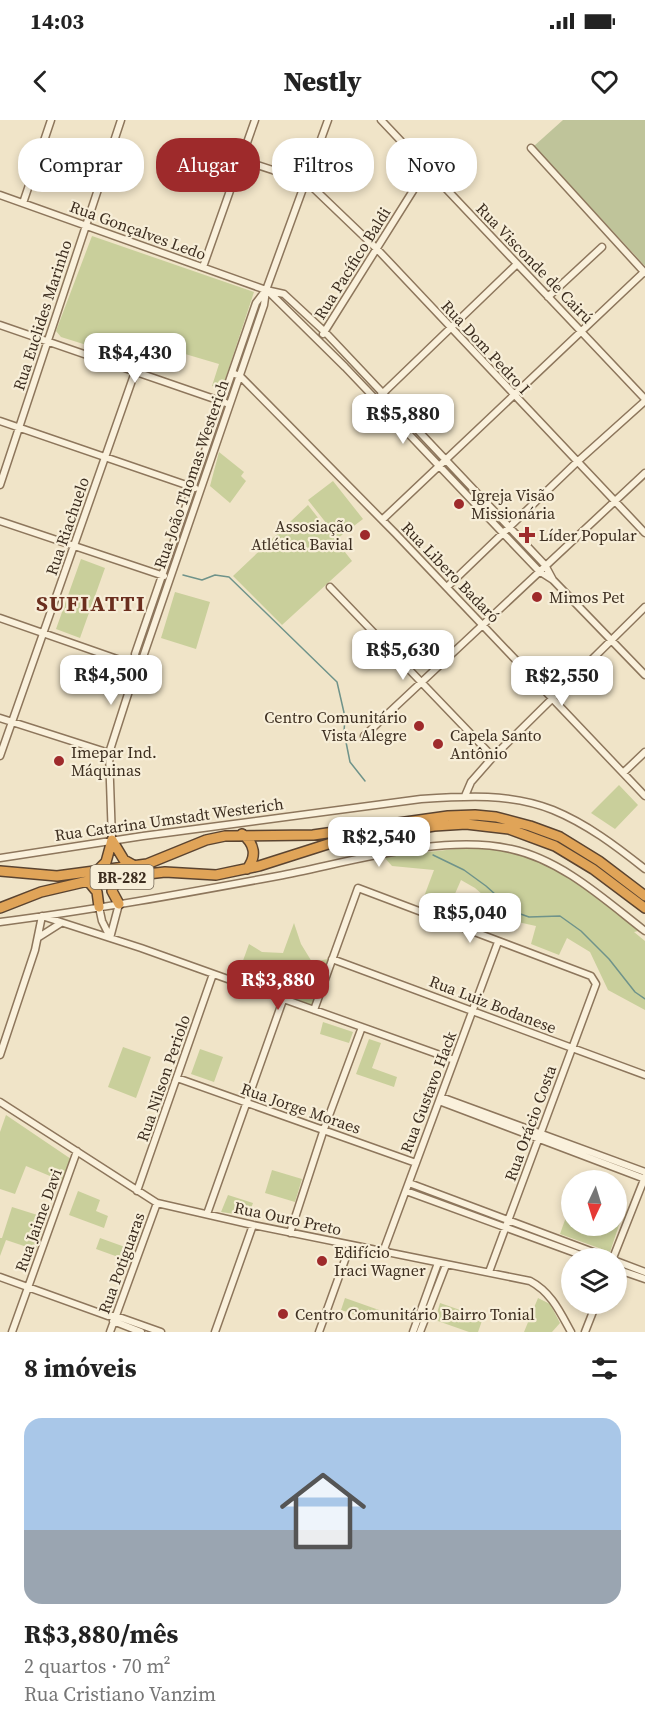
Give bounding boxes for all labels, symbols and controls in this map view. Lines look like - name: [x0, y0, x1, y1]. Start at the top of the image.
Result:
- text: 14:03: [30, 6, 84, 36]
- text: Nestly: [284, 63, 361, 100]
- icon: back: [24, 65, 57, 98]
- icon: heart: [588, 65, 621, 98]
- chip: Comprar: [18, 138, 144, 192]
- chip: Alugar: [156, 138, 260, 192]
- chip: Filtros: [272, 138, 374, 192]
- chip: Novo: [386, 138, 477, 192]
- street label: Rua Gonçalves Ledo: [67, 195, 209, 265]
- street label: Rua Visconde de Cairú: [471, 198, 599, 328]
- street label: Rua Pacífico Baldi: [309, 203, 395, 323]
- street label: Rua Euclides Marinho: [7, 237, 77, 393]
- street label: Rua Dom Pedro I: [437, 295, 535, 399]
- pin: R$4,430: [80, 333, 190, 384]
- text: R$4,430: [98, 338, 172, 366]
- street label: Rua João Thomas Westerich: [148, 376, 234, 571]
- pin: R$5,880: [348, 394, 458, 445]
- text: R$5,880: [366, 399, 440, 427]
- street label: Rua Riachuelo: [40, 474, 94, 578]
- place label: Igreja Visão Missionária: [471, 484, 556, 524]
- marker: Igreja Visão Missionária: [452, 497, 466, 511]
- place label: Assosiação Atlética Bavial: [251, 515, 353, 555]
- street label: Rua Libero Badaró: [397, 517, 505, 628]
- place label: Líder Popular: [539, 524, 637, 546]
- marker: Assosiação Atlética Bavial: [358, 528, 372, 542]
- marker: Líder Popular: [520, 528, 534, 542]
- place label: Mimos Pet: [549, 586, 625, 608]
- district label: SUFIATTI: [36, 588, 146, 618]
- marker: Mimos Pet: [530, 590, 544, 604]
- pin: R$5,630: [348, 630, 458, 681]
- text: R$5,630: [366, 635, 440, 663]
- pin: R$4,500: [56, 655, 166, 706]
- pin: R$2,550: [507, 656, 617, 707]
- text: R$4,500: [74, 660, 148, 688]
- text: R$2,550: [525, 661, 599, 689]
- place label: Centro Comunitário Vista Alegre: [264, 706, 407, 746]
- marker: Centro Comunitário Vista Alegre: [412, 719, 426, 733]
- place label: Capela Santo Antônio: [450, 724, 542, 764]
- marker: Capela Santo Antônio: [431, 737, 445, 751]
- place label: Imepar Ind. Máquinas: [71, 741, 157, 781]
- marker: Imepar Ind. Máquinas: [52, 754, 66, 768]
- street label: Rua Catarina Umstadt Westerich: [53, 792, 285, 846]
- pin: R$2,540: [324, 817, 434, 868]
- text: R$2,540: [342, 822, 416, 850]
- road number: BR-282: [90, 865, 154, 889]
- pin: R$5,040: [415, 893, 525, 944]
- text: R$5,040: [433, 898, 507, 926]
- pin: R$3,880: [223, 960, 333, 1011]
- text: R$3,880: [241, 965, 315, 993]
- street label: Rua Luiz Bodanese: [426, 970, 560, 1038]
- street label: Rua Nilson Periolo: [131, 1011, 195, 1144]
- street label: Rua Gustavo Hack: [395, 1028, 461, 1156]
- street label: Rua Orácio Costa: [499, 1061, 561, 1184]
- street label: Rua Jorge Moraes: [238, 1077, 364, 1139]
- street label: Rua Jaime Davi: [9, 1165, 67, 1275]
- north arrow: [561, 1170, 627, 1236]
- map controls: [561, 1170, 627, 1314]
- street label: Rua Ouro Preto: [232, 1196, 344, 1240]
- street label: Rua Potiguaras: [92, 1209, 150, 1317]
- place label: Edifício Iraci Wagner: [334, 1241, 426, 1281]
- button: layers: [561, 1248, 627, 1314]
- marker: Edifício Iraci Wagner: [315, 1254, 329, 1268]
- place label: Centro Comunitário Bairro Tonial: [295, 1303, 535, 1325]
- marker: Centro Comunitário Bairro Tonial: [276, 1307, 290, 1321]
- text: 8 imóveis: [24, 1350, 137, 1386]
- icon: filters: [588, 1352, 621, 1385]
- icon: home: [269, 1457, 377, 1565]
- text: R$3,880/mês: [24, 1616, 178, 1652]
- text: 2 quartos · 70 m²: [24, 1652, 171, 1680]
- text: Rua Cristiano Vanzim: [24, 1680, 216, 1708]

